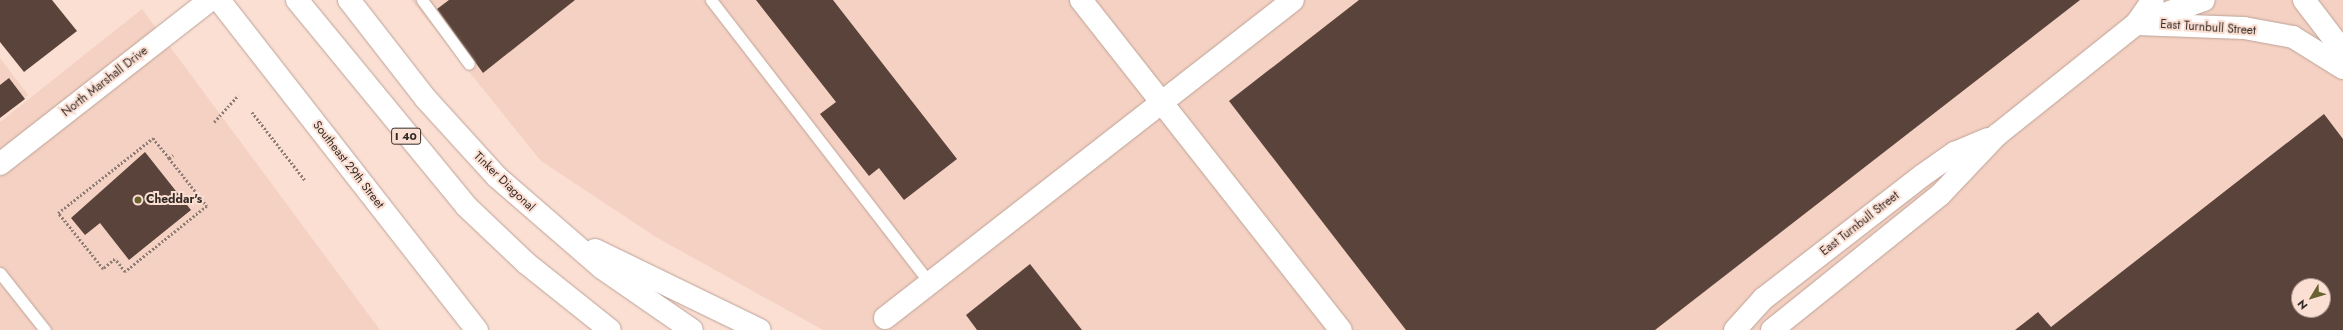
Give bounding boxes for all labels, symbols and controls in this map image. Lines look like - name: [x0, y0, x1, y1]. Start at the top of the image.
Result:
- street label: East Turnbull Street: [2160, 17, 2256, 39]
- street label: North Marshall Drive: [59, 44, 151, 120]
- street label: Southeast 29th Street: [309, 118, 387, 212]
- road number: I 40: [391, 127, 421, 145]
- street label: Tinker Diagonal: [470, 149, 538, 215]
- street label: East Turnbull Street: [1818, 189, 1902, 259]
- place label: Cheddar's: [146, 193, 202, 207]
- marker: Cheddar's: [133, 195, 143, 205]
- north arrow: [2291, 278, 2331, 318]
- text: N: [2293, 296, 2311, 313]

